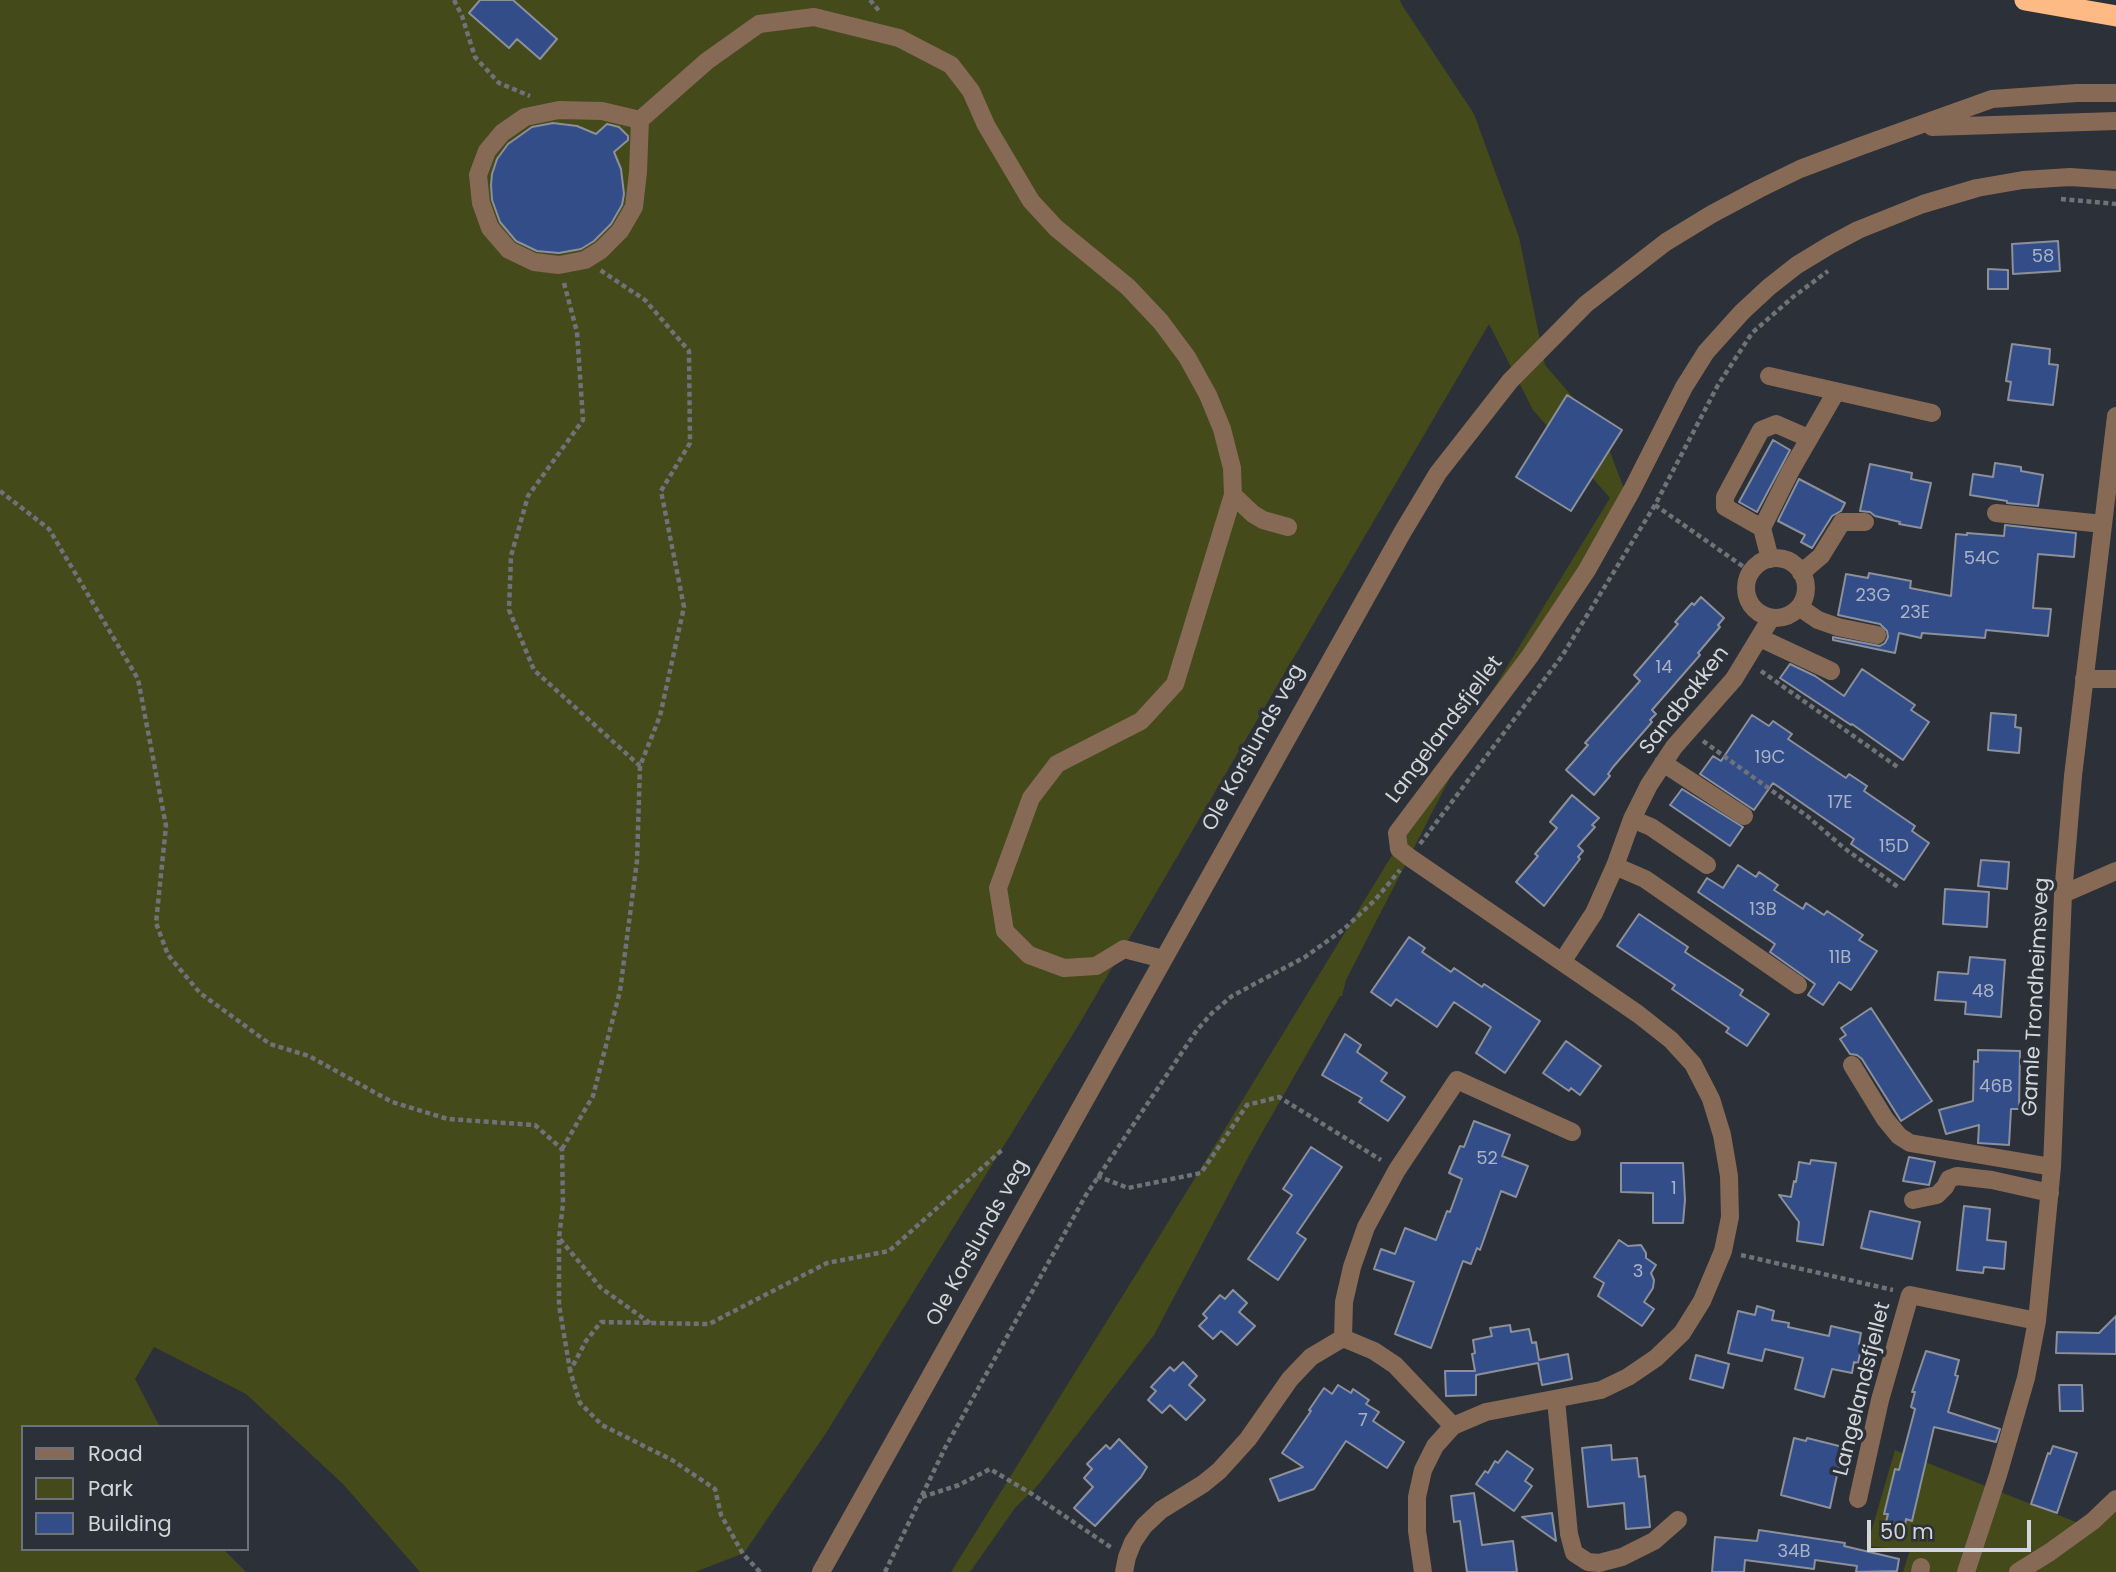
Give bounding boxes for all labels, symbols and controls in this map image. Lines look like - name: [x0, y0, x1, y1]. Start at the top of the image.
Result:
- house number: 58: [2032, 246, 2054, 268]
- house number: 54C: [1964, 548, 2000, 570]
- house number: 23G: [1856, 585, 1890, 607]
- house number: 23E: [1900, 602, 1930, 624]
- street label: Sandbakken: [1635, 642, 1735, 760]
- street label: Langelandsfjellet: [1381, 651, 1509, 809]
- house number: 14: [1655, 657, 1673, 679]
- street label: Ole Korslunds veg: [1198, 660, 1310, 836]
- house number: 19C: [1755, 747, 1785, 769]
- house number: 17E: [1828, 792, 1852, 814]
- house number: 15D: [1879, 836, 1909, 858]
- street label: Gamle Trondheimsveg: [2018, 877, 2056, 1117]
- house number: 13B: [1749, 899, 1777, 921]
- house number: 11B: [1829, 947, 1851, 969]
- house number: 48: [1972, 981, 1994, 1003]
- house number: 46B: [1979, 1076, 2013, 1098]
- house number: 52: [1476, 1148, 1498, 1170]
- street label: Ole Korslunds veg: [922, 1155, 1034, 1331]
- house number: 1: [1671, 1178, 1677, 1200]
- house number: 3: [1633, 1261, 1643, 1283]
- street label: Langelandsfjellet: [1829, 1300, 1897, 1478]
- house number: 7: [1358, 1410, 1368, 1432]
- legend: [21, 1425, 248, 1551]
- text: Road: [88, 1439, 143, 1468]
- text: Park: [88, 1474, 133, 1503]
- scale bar: [1871, 1506, 2036, 1550]
- text: Building: [88, 1509, 172, 1538]
- text: 50 m: [1880, 1517, 1934, 1546]
- house number: 34B: [1778, 1541, 1810, 1563]

